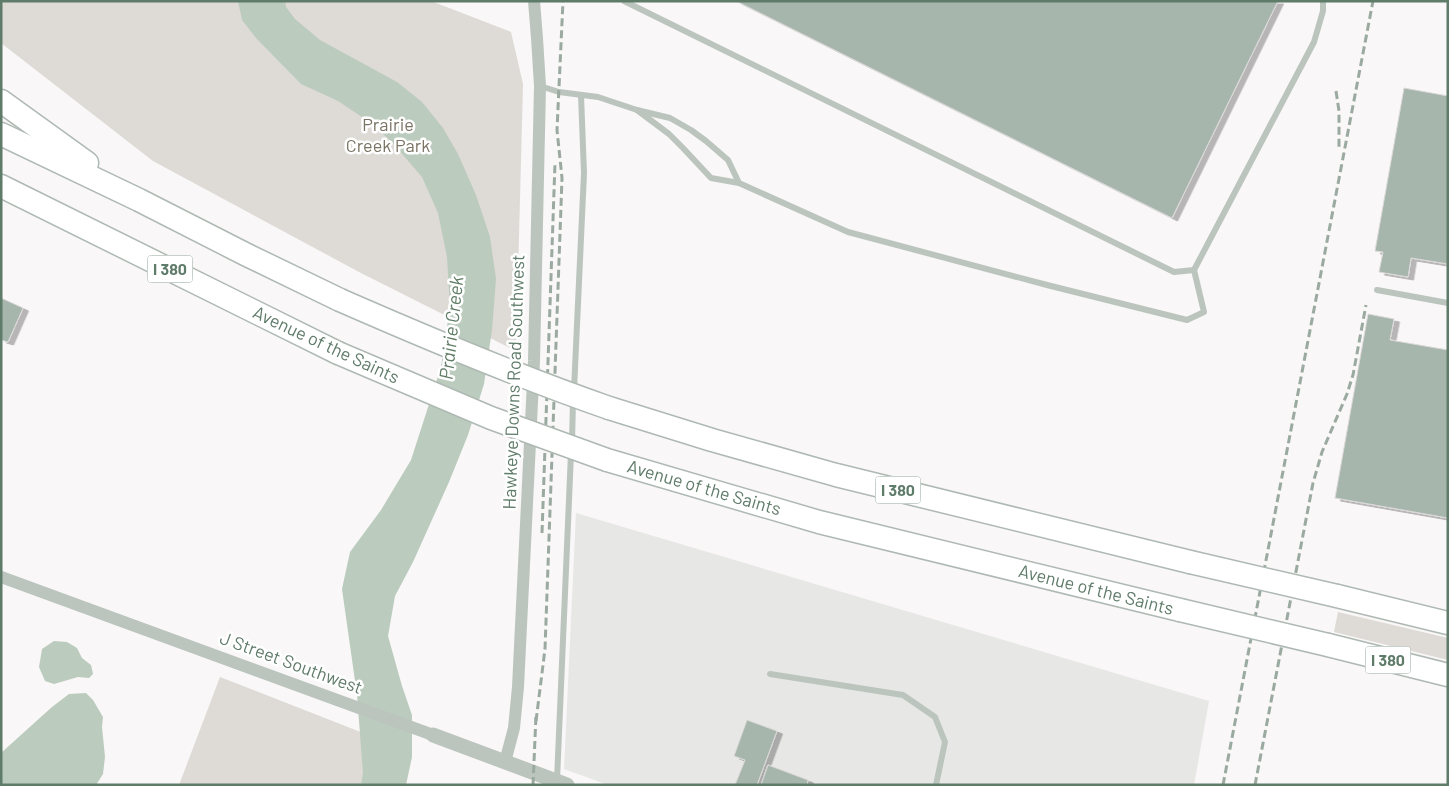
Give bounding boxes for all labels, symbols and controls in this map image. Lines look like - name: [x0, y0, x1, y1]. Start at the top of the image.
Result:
- park label: Prairie Creek Park: [346, 113, 430, 156]
- street label: Hawkeye Downs Road Southwest: [498, 254, 528, 510]
- road number: I 380: [148, 255, 192, 282]
- water label: Prairie Creek: [434, 274, 467, 381]
- street label: Avenue of the Saints: [250, 301, 403, 388]
- street label: Avenue of the Saints: [625, 455, 784, 520]
- road number: I 380: [876, 476, 920, 504]
- street label: Avenue of the Saints: [1016, 559, 1176, 619]
- street label: J Street Southwest: [217, 626, 366, 698]
- road number: I 380: [1366, 646, 1410, 674]

